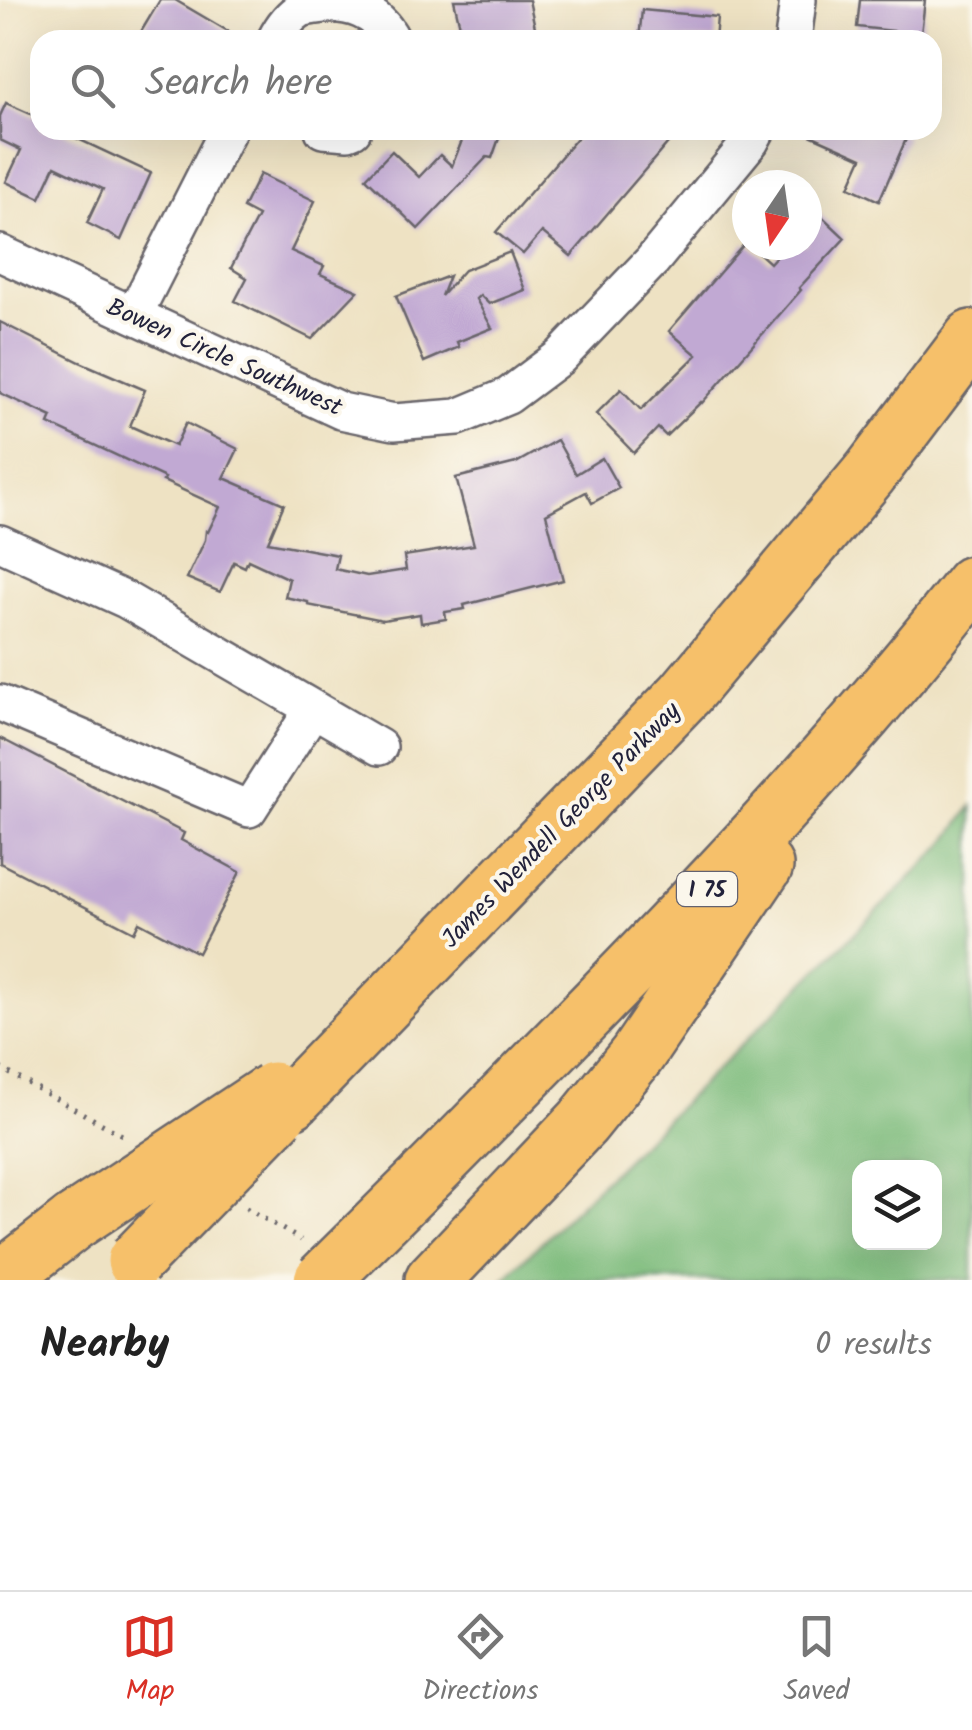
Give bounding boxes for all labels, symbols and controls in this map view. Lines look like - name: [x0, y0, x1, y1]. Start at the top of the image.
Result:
- search box: [30, 30, 942, 140]
- text: Search here: [145, 55, 332, 115]
- icon: search: [65, 58, 120, 113]
- north arrow: [732, 170, 822, 260]
- street label: Bowen Circle Southwest: [100, 288, 349, 428]
- street label: James Wendell George Parkway: [432, 693, 691, 958]
- road number: I 75: [677, 872, 737, 906]
- map controls: [852, 1160, 942, 1250]
- button: layers: [852, 1160, 942, 1250]
- text: Nearby: [40, 1312, 169, 1379]
- text: 0 results: [815, 1320, 932, 1371]
- tab: Map: [122, 1609, 177, 1714]
- tab: Directions: [422, 1609, 538, 1714]
- tab: Saved: [783, 1609, 850, 1714]

